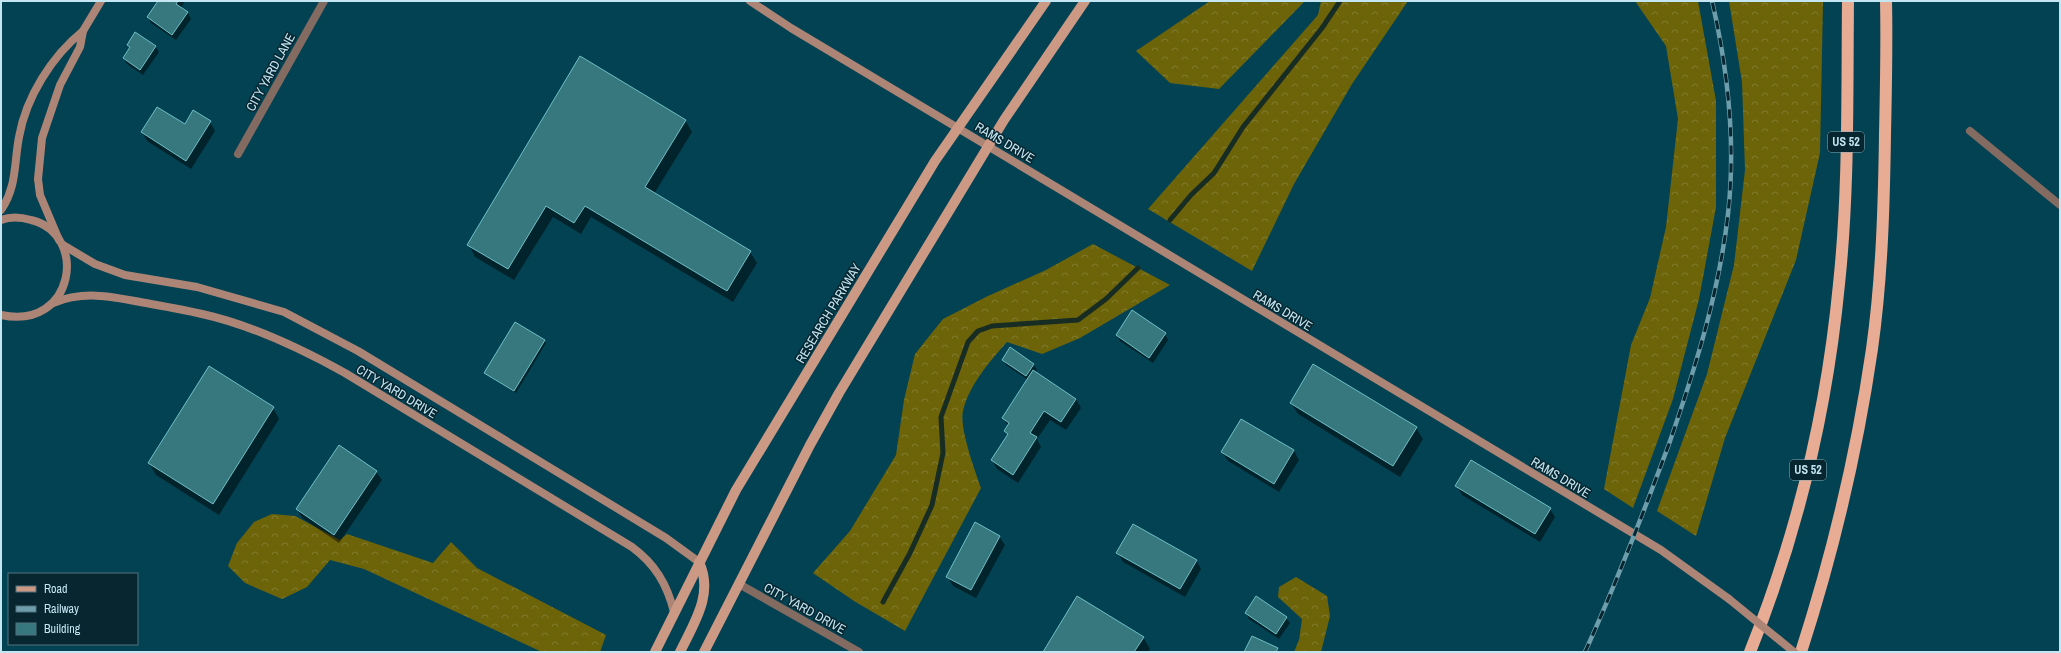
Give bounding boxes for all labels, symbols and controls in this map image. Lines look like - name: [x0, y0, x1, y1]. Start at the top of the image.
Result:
- street label: CITY YARD LANE: [242, 30, 299, 114]
- street label: RAMS DRIVE: [972, 118, 1038, 167]
- road number: US 52: [1828, 132, 1864, 152]
- street label: RESEARCH PARKWAY: [792, 260, 865, 366]
- street label: RAMS DRIVE: [1250, 286, 1316, 335]
- street label: CITY YARD DRIVE: [353, 361, 440, 422]
- street label: RAMS DRIVE: [1528, 453, 1594, 502]
- road number: US 52: [1790, 460, 1826, 480]
- legend: [8, 573, 138, 645]
- street label: CITY YARD DRIVE: [761, 579, 849, 638]
- text: Road: [44, 581, 68, 597]
- text: Railway: [44, 601, 79, 617]
- text: Building: [44, 621, 81, 637]

